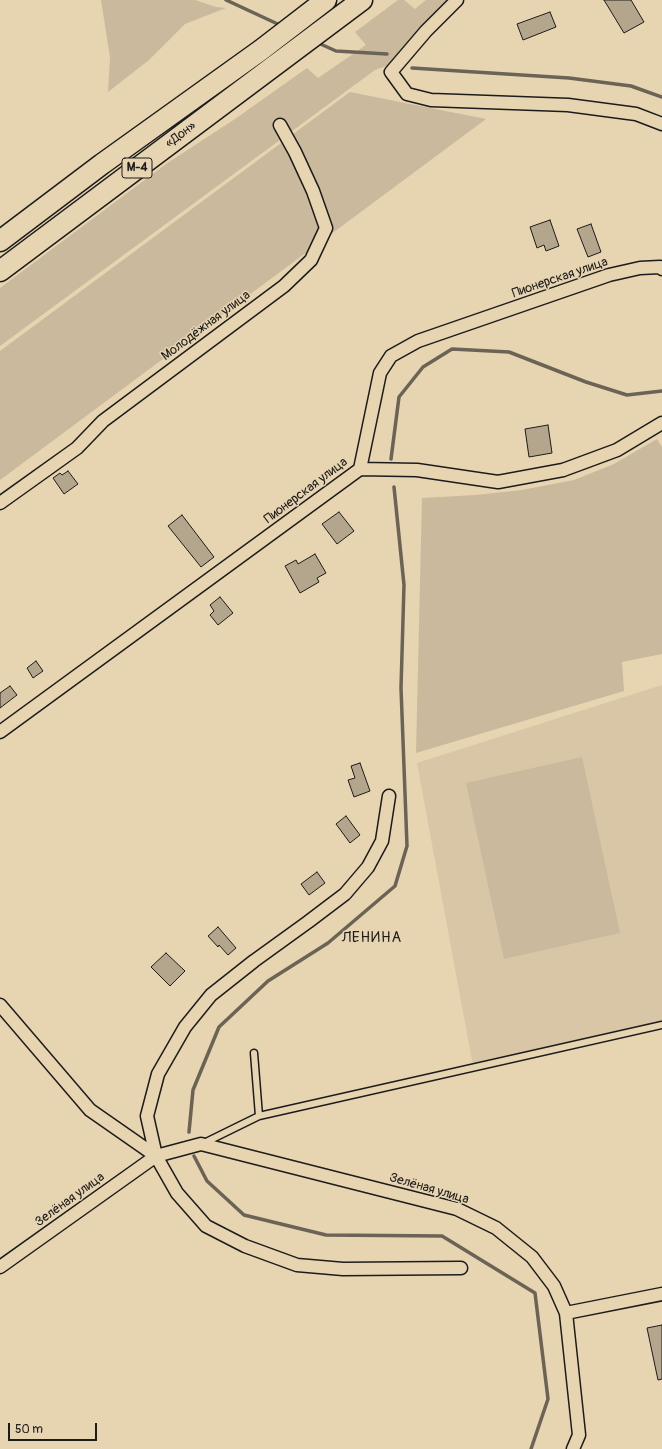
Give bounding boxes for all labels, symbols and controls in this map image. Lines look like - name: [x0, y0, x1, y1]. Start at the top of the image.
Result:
- street label: «Дон»: [163, 118, 199, 152]
- road number: М-4: [122, 158, 152, 178]
- street label: Пионерская улица: [510, 254, 610, 302]
- street label: Молодёжная улица: [159, 288, 253, 364]
- street label: Пионерская улица: [261, 455, 351, 527]
- district label: ЛЕНИНА: [342, 929, 402, 947]
- street label: Зелёная улица: [32, 1170, 108, 1230]
- street label: Зелёная улица: [387, 1170, 471, 1208]
- scale bar: [10, 1415, 99, 1441]
- text: 50 m: [15, 1422, 43, 1437]

